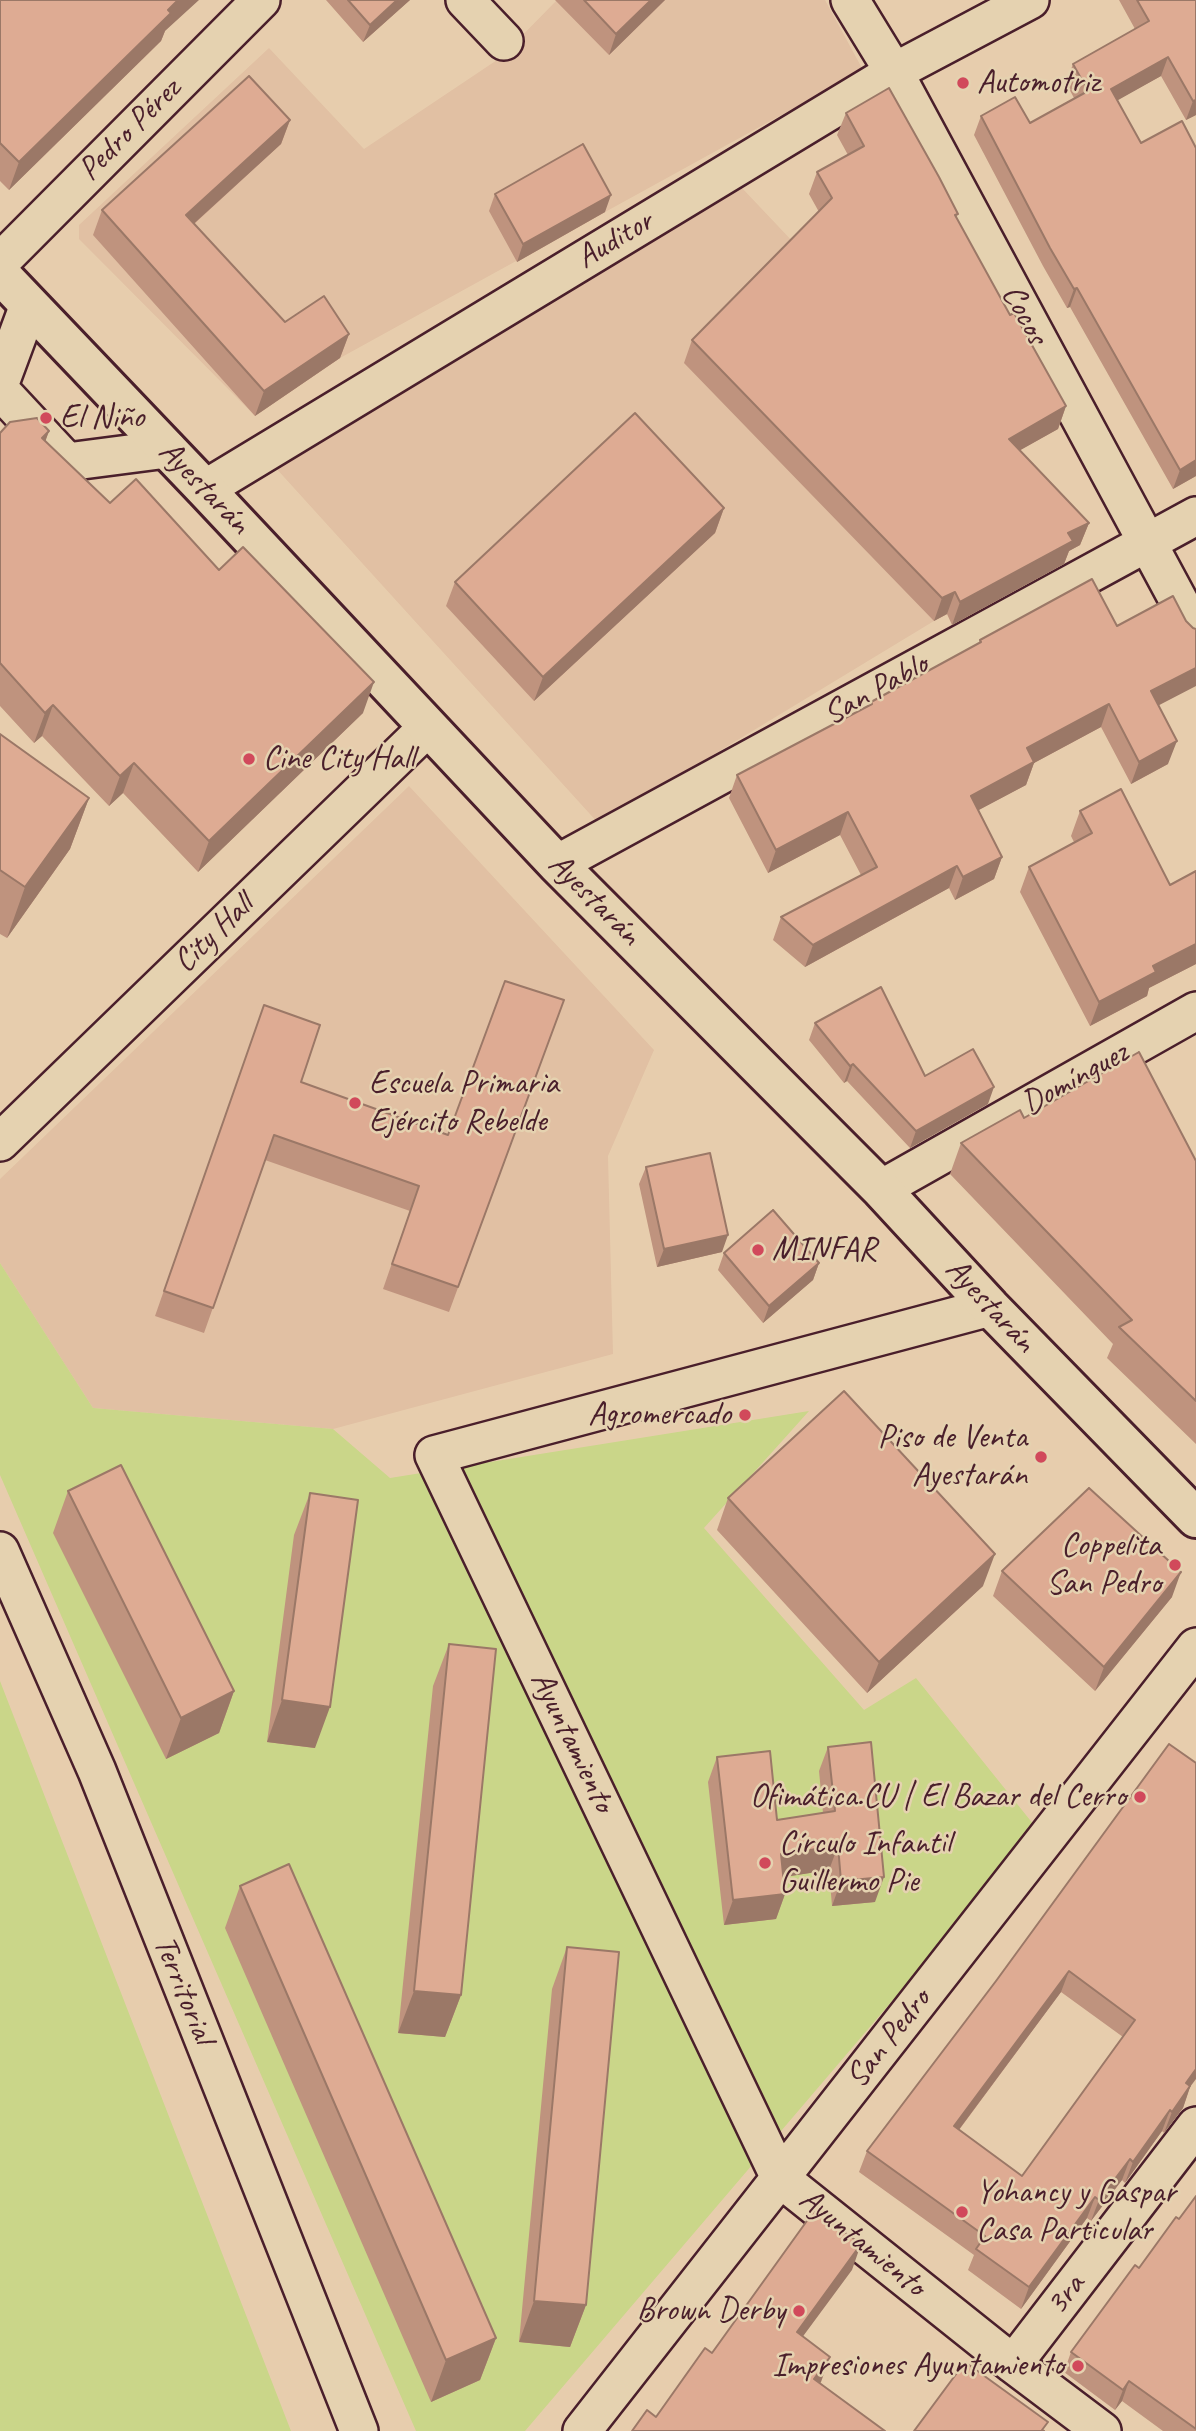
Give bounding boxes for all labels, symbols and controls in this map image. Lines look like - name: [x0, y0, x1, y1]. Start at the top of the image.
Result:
- place label: Automotriz: [977, 63, 1099, 103]
- street label: Pedro Pérez: [70, 70, 190, 190]
- marker: Automotriz: [955, 75, 971, 91]
- street label: Auditor: [570, 202, 660, 278]
- street label: Cocos: [992, 278, 1056, 352]
- place label: El Niño: [60, 398, 144, 438]
- marker: El Niño: [38, 410, 54, 426]
- street label: Ayestarán: [150, 433, 258, 543]
- street label: San Pablo: [817, 645, 935, 735]
- place label: Cine City Hall: [263, 739, 414, 779]
- marker: Cine City Hall: [241, 751, 257, 767]
- street label: Ayestarán: [539, 845, 649, 955]
- street label: City Hall: [166, 886, 262, 982]
- street label: Domínguez: [1015, 1034, 1135, 1124]
- place label: Escuela Primaria Ejército Rebelde: [369, 1064, 559, 1142]
- marker: Escuela Primaria Ejército Rebelde: [347, 1095, 363, 1111]
- place label: MINFAR: [772, 1230, 876, 1270]
- marker: MINFAR: [750, 1242, 766, 1258]
- street label: Ayestarán: [936, 1250, 1044, 1362]
- place label: Agromercado: [588, 1395, 731, 1435]
- marker: Agromercado: [737, 1407, 753, 1423]
- place label: Piso de Venta Ayestarán: [878, 1418, 1027, 1496]
- marker: Piso de Venta Ayestarán: [1033, 1449, 1049, 1465]
- place label: Coppelita San Pedro: [1046, 1526, 1161, 1604]
- marker: Coppelita San Pedro: [1167, 1557, 1183, 1573]
- street label: Ayuntamiento: [521, 1665, 623, 1819]
- place label: Ofimática.CU | El Bazar del Cerro: [750, 1777, 1126, 1817]
- marker: Ofimática.CU | El Bazar del Cerro: [1132, 1789, 1148, 1805]
- place label: Círculo Infantil Guillermo Pie: [779, 1824, 951, 1902]
- marker: Círculo Infantil Guillermo Pie: [757, 1855, 773, 1871]
- street label: Territorial: [144, 1930, 222, 2050]
- street label: San Pedro: [838, 1982, 940, 2096]
- place label: Yohancy y Gaspar Casa Particular: [976, 2173, 1176, 2251]
- street label: Ayuntamiento: [791, 2180, 933, 2306]
- marker: Yohancy y Gaspar Casa Particular: [954, 2204, 970, 2220]
- street label: 3ra: [1038, 2267, 1094, 2323]
- place label: Brown Derby: [637, 2291, 785, 2331]
- marker: Brown Derby: [791, 2303, 807, 2319]
- place label: Impresiones Ayuntamiento: [772, 2346, 1064, 2386]
- marker: Impresiones Ayuntamiento: [1070, 2358, 1086, 2374]

